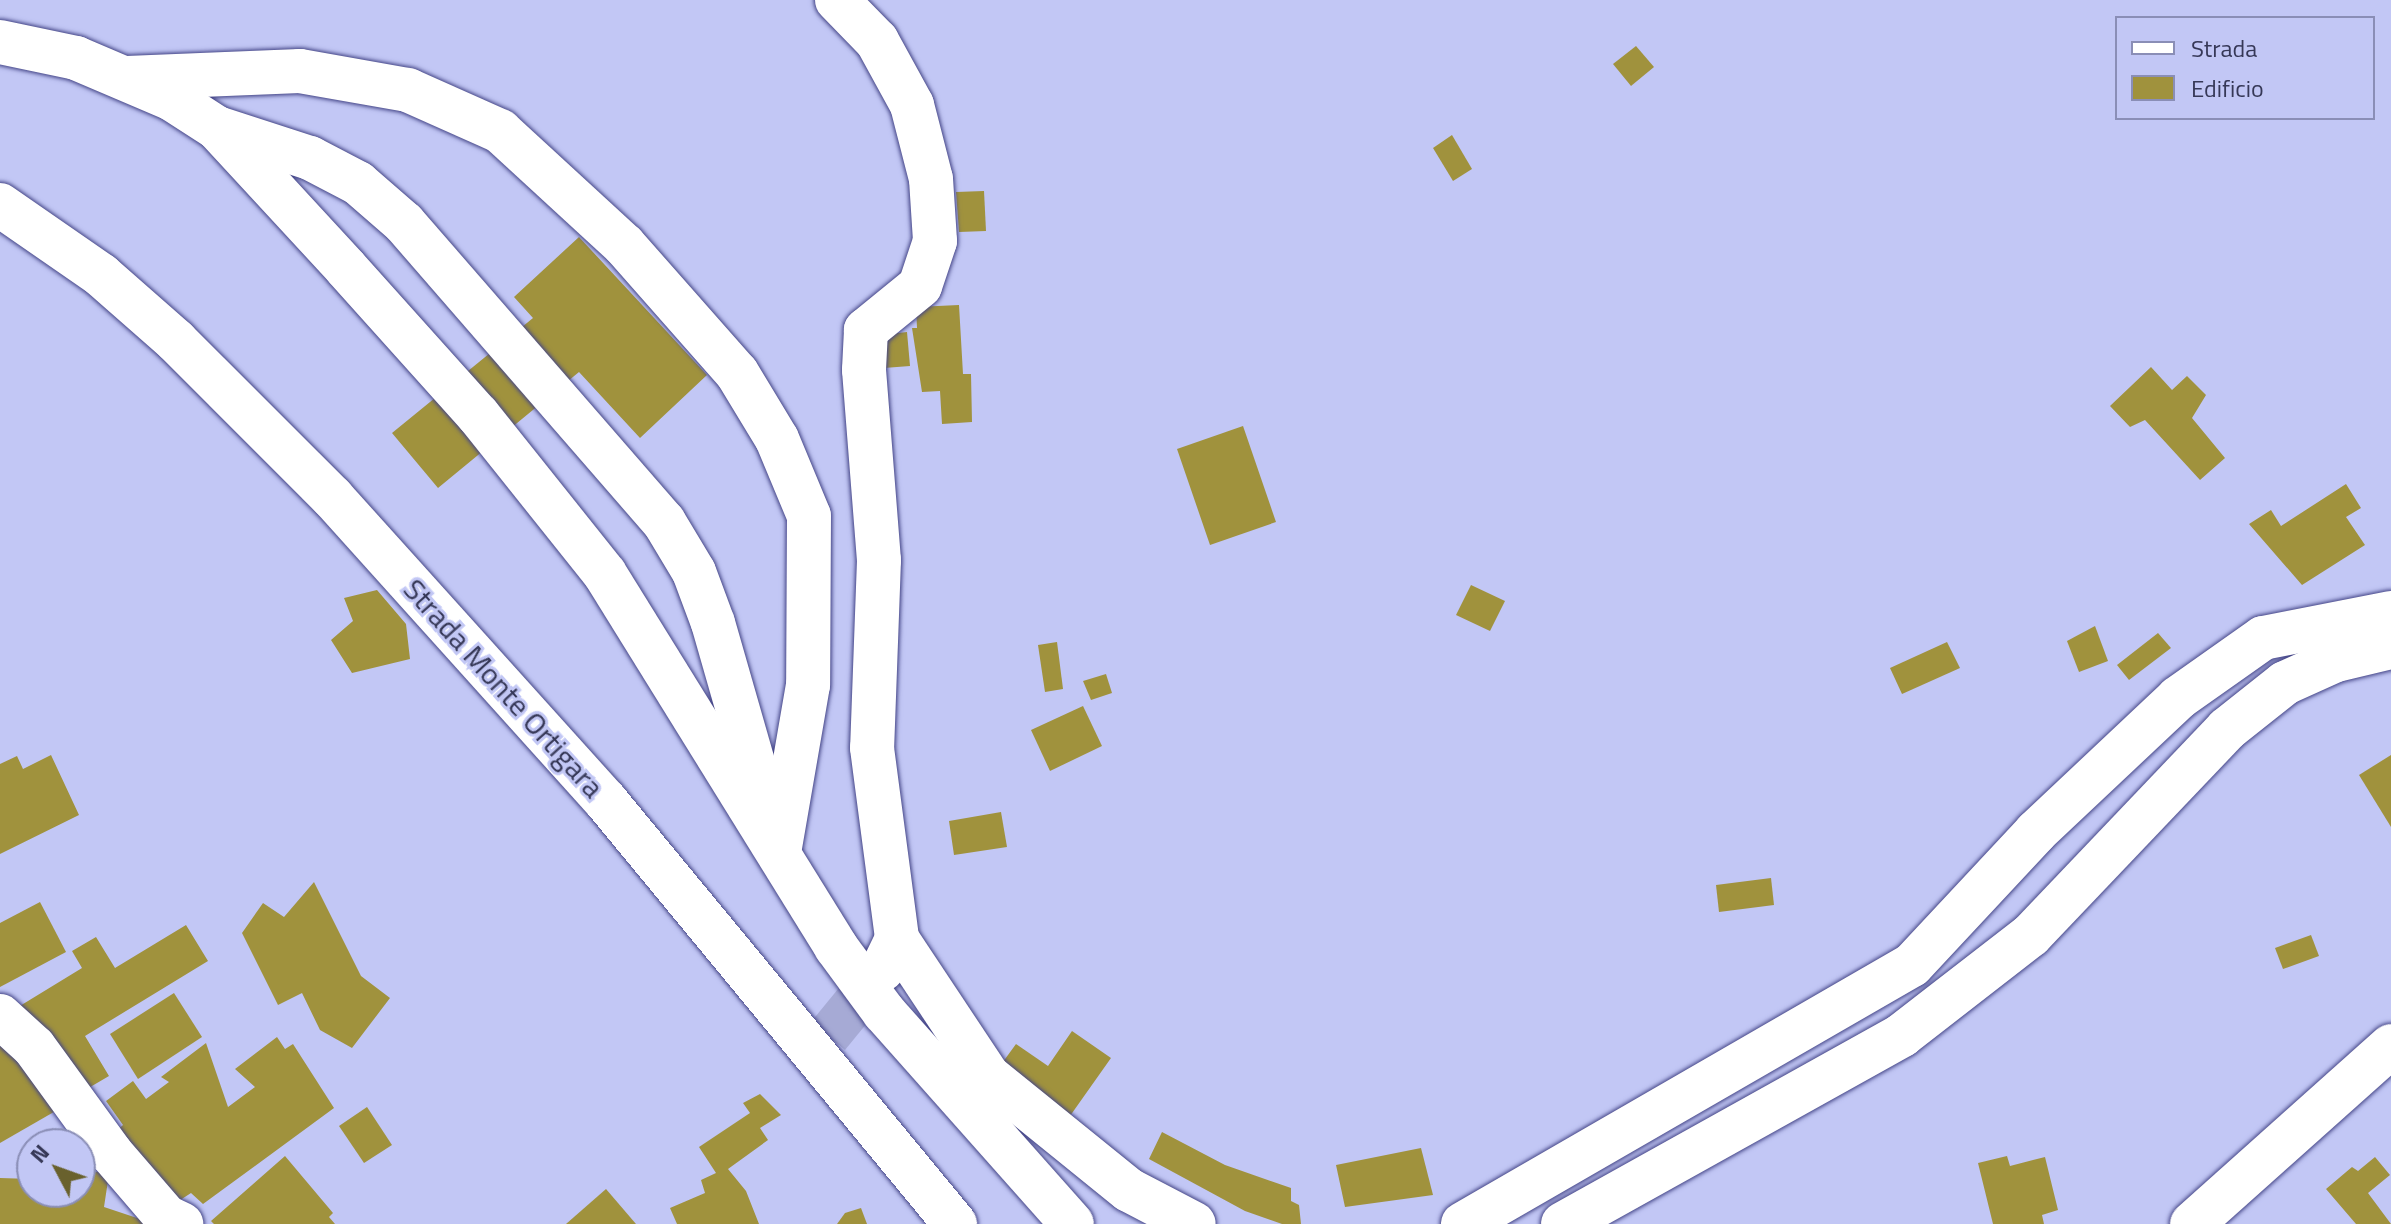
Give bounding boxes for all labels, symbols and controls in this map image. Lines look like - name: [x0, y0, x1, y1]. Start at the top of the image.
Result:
- legend: [2115, 16, 2375, 120]
- text: Strada: [2191, 30, 2257, 66]
- text: Edificio: [2191, 70, 2264, 106]
- street label: Strada Monte Ortigara: [396, 571, 612, 805]
- north arrow: [16, 1128, 96, 1208]
- text: N: [22, 1137, 57, 1170]

